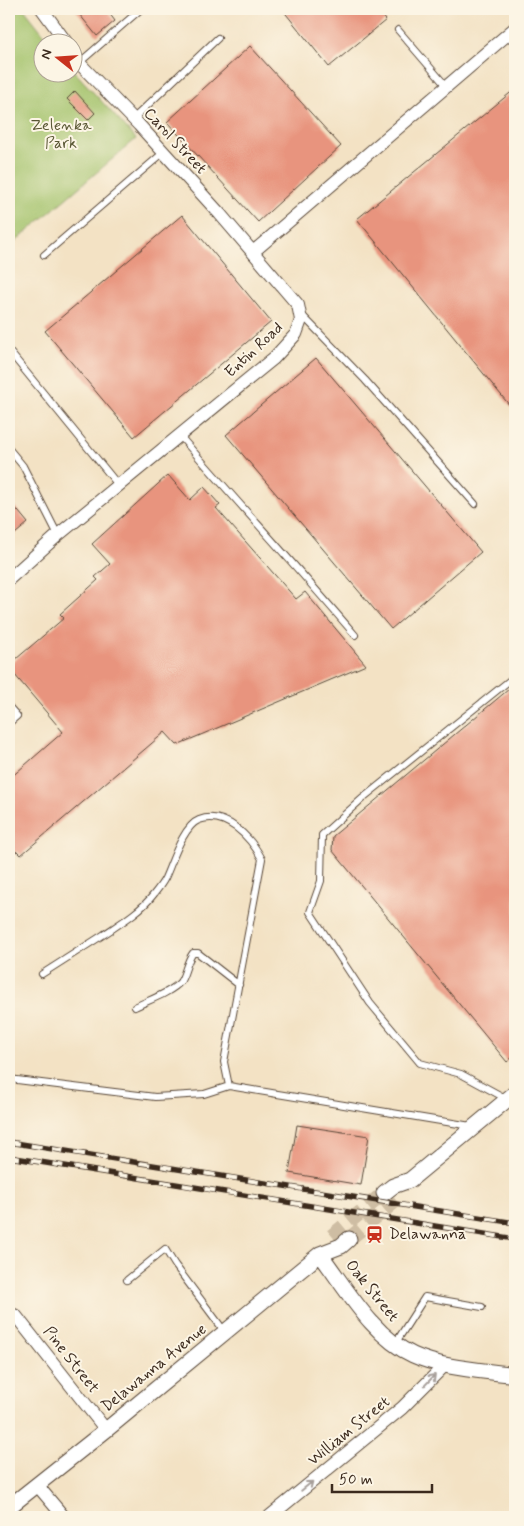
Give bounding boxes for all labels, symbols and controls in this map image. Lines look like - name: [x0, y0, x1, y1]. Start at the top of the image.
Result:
- north arrow: [32, 32, 82, 82]
- text: N: [37, 47, 56, 62]
- street label: Carol Street: [139, 103, 211, 179]
- park label: Zelenka Park: [30, 115, 92, 154]
- street label: Entin Road: [220, 318, 288, 382]
- station icon: Delawanna: [365, 1224, 385, 1244]
- place label: Delawanna: [389, 1224, 466, 1245]
- street label: Oak Street: [341, 1256, 403, 1326]
- street label: Delawanna Avenue: [97, 1319, 211, 1417]
- street label: Pine Street: [38, 1322, 104, 1398]
- one-way arrow: [424, 1374, 436, 1387]
- street label: William Street: [304, 1391, 394, 1471]
- scale bar: [332, 1461, 432, 1493]
- text: 50 m: [339, 1470, 373, 1490]
- one-way arrow: [300, 1481, 313, 1492]

